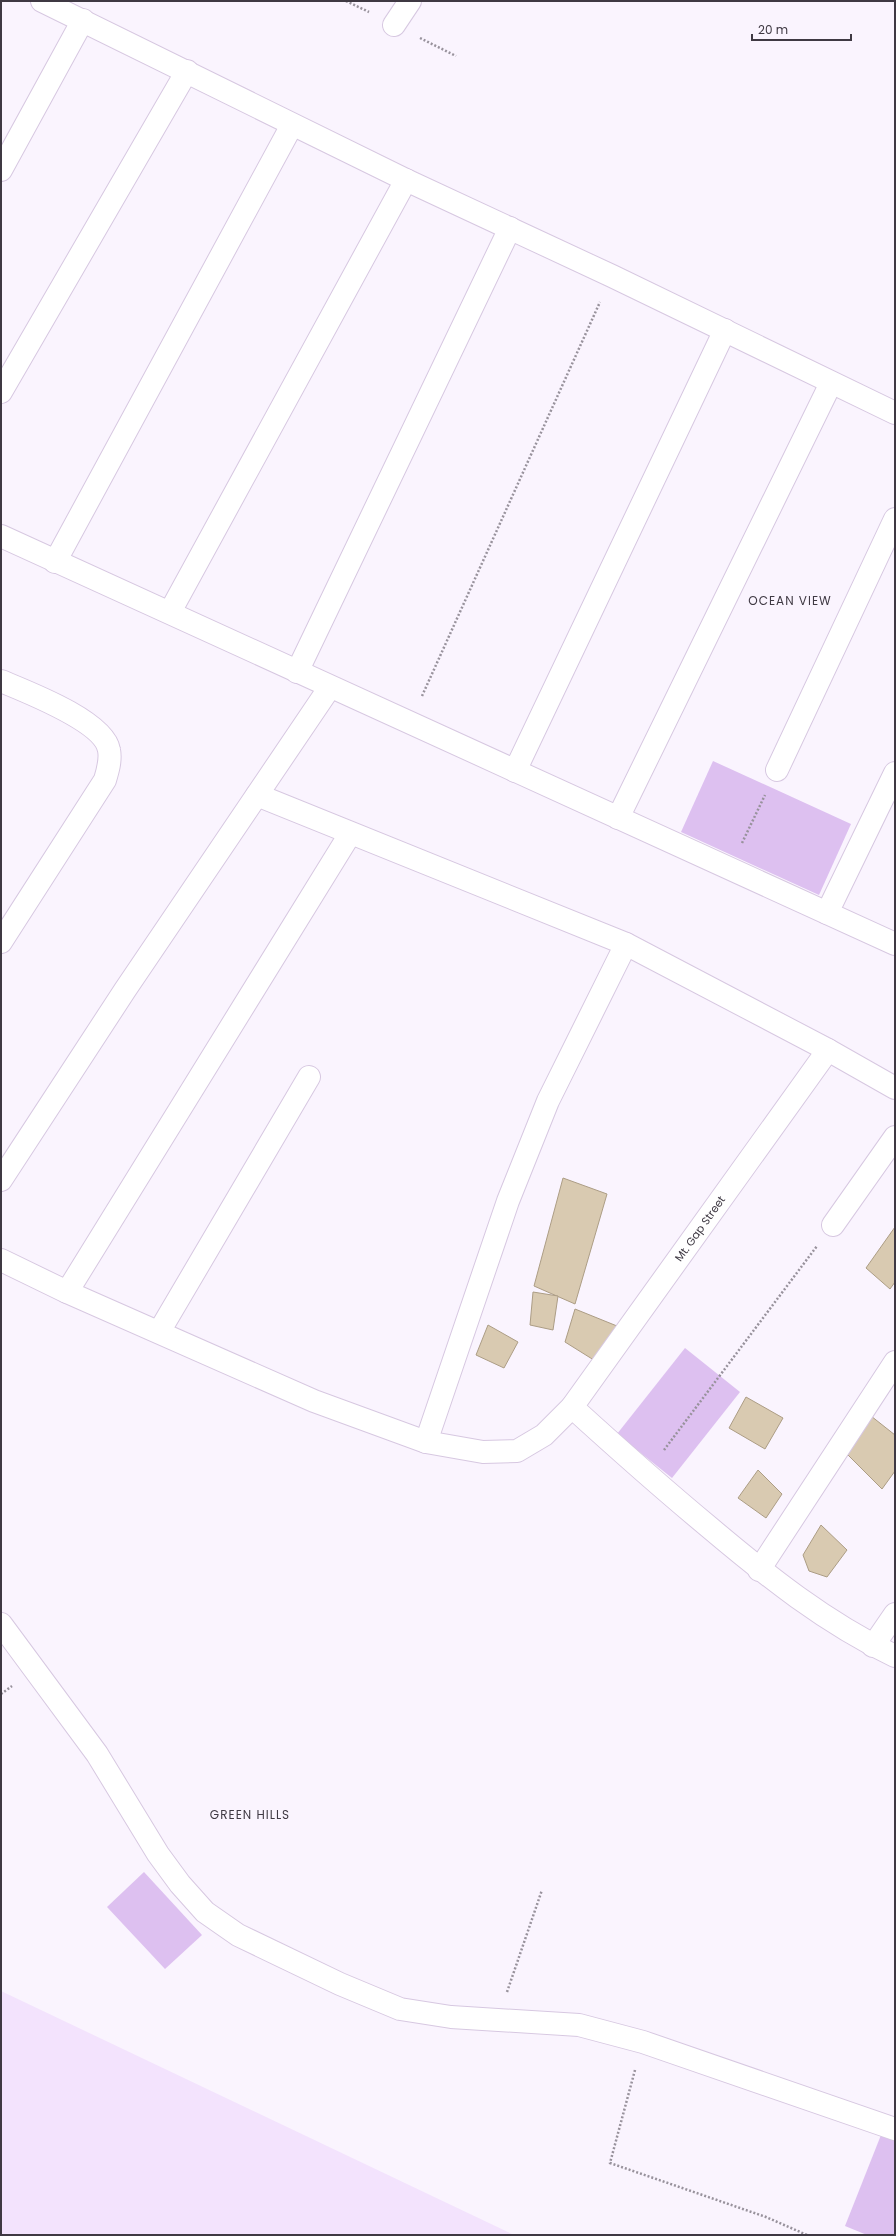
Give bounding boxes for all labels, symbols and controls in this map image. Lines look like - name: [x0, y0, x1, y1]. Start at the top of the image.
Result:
- scale bar: [752, 16, 851, 42]
- text: 20 m: [758, 21, 788, 38]
- district label: OCEAN VIEW: [748, 592, 832, 609]
- street label: Mt. Gap Street: [671, 1192, 729, 1265]
- district label: GREEN HILLS: [210, 1806, 290, 1823]

